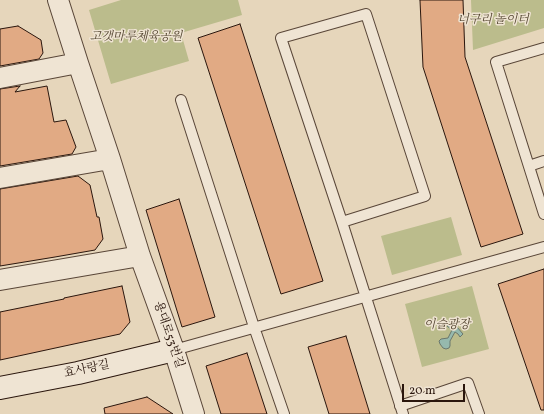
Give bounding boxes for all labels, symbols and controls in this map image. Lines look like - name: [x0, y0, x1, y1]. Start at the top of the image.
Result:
- park label: 너구리 놀이터: [457, 14, 529, 28]
- park label: 고갯마루체육공원: [90, 31, 182, 45]
- street label: 용대로53번길: [150, 300, 186, 370]
- park label: 이슬광장: [424, 319, 470, 333]
- street label: 효사랑길: [63, 358, 111, 382]
- scale bar: [404, 376, 467, 402]
- text: 20 m: [409, 383, 436, 399]

